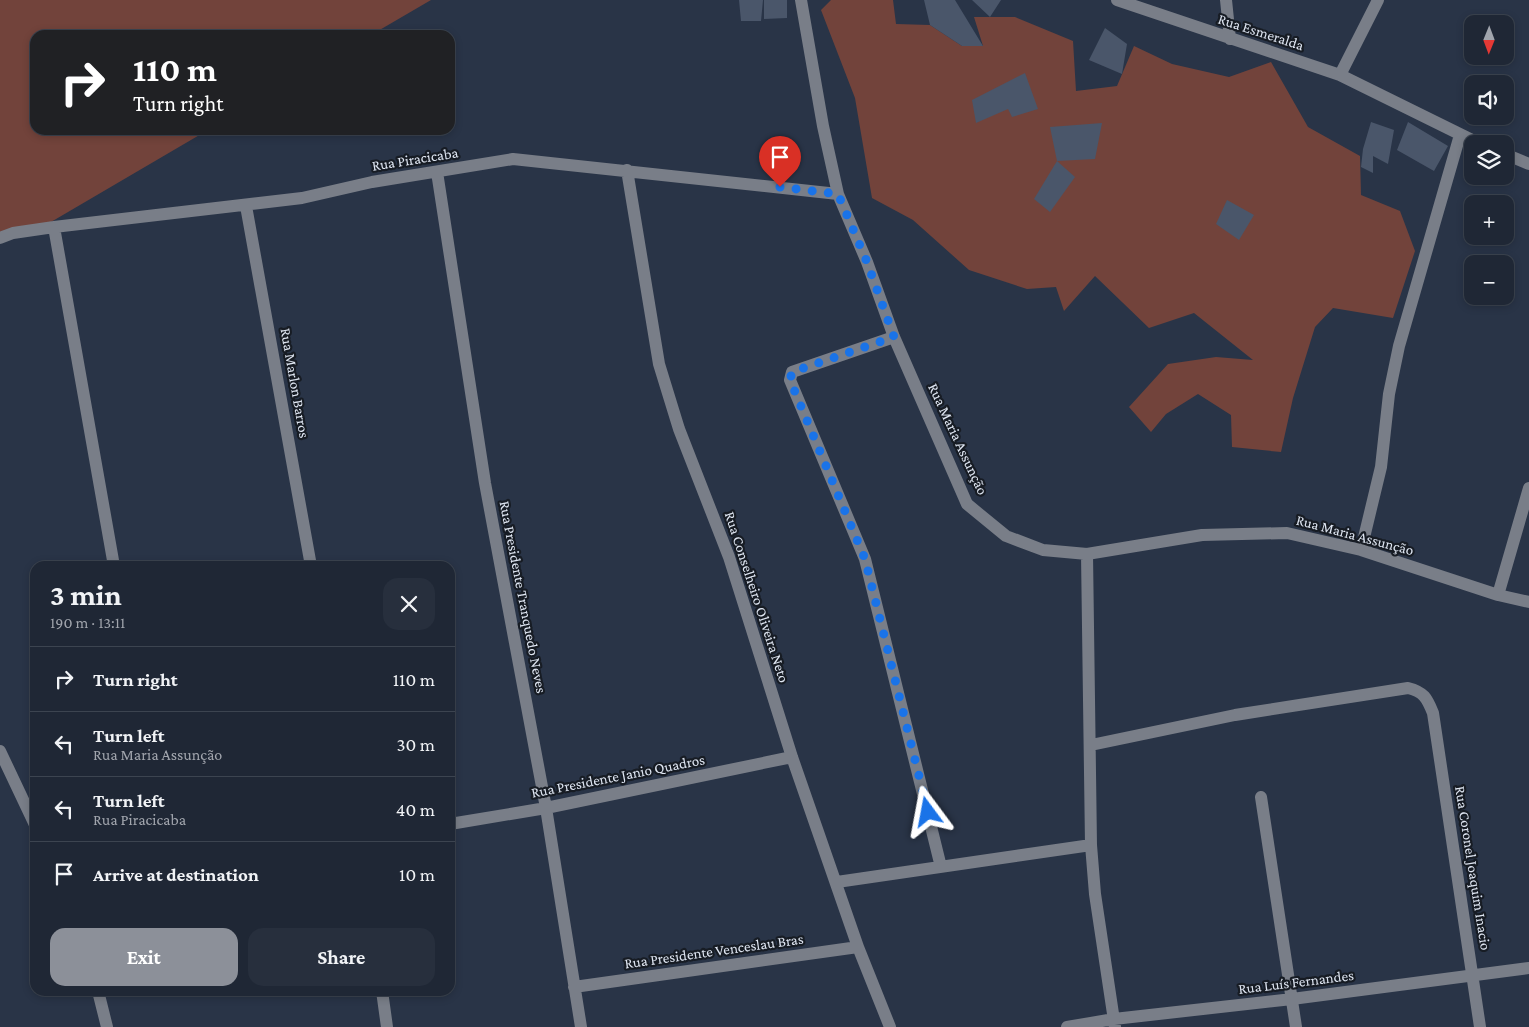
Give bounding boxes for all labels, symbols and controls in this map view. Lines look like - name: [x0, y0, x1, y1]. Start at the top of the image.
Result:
- street label: Rua Esmeralda: [1216, 11, 1306, 53]
- north arrow: [1464, 15, 1514, 65]
- map controls: [1464, 15, 1514, 305]
- icon: right: [50, 50, 115, 115]
- text: 110 m: [133, 50, 217, 89]
- button: sound: [1464, 75, 1514, 125]
- text: Turn right: [133, 91, 224, 116]
- button: layers: [1464, 135, 1514, 185]
- pin: [759, 136, 801, 187]
- icon: arrive: [766, 143, 794, 171]
- street label: Rua Piracicaba: [371, 144, 459, 174]
- button: +: [1464, 195, 1514, 245]
- button: −: [1464, 255, 1514, 305]
- street label: Rua Marlon Barros: [277, 327, 313, 439]
- street label: Rua Maria Assunção: [924, 381, 991, 498]
- street label: Rua Presidente Tranquedo Neves: [495, 499, 550, 695]
- street label: Rua Conselheiro Oliveira Neto: [722, 509, 792, 685]
- street label: Rua Maria Assunção: [1294, 512, 1416, 559]
- text: 3 min: [50, 578, 122, 611]
- button: close: [383, 578, 435, 630]
- text: 190 m · 13:11: [50, 614, 125, 631]
- icon: right: [50, 665, 78, 693]
- text: Turn right: [93, 669, 178, 690]
- text: 110 m: [393, 669, 435, 690]
- text: Turn left: [93, 725, 165, 746]
- icon: left: [50, 730, 78, 758]
- text: 30 m: [396, 734, 435, 755]
- text: Rua Maria Assunção: [93, 746, 222, 763]
- street label: Rua Presidente Janio Quadros: [530, 751, 706, 802]
- position arrow: [901, 785, 953, 837]
- street label: Rua Coronel Joaquim Inacio: [1451, 785, 1494, 952]
- text: Turn left: [93, 790, 165, 811]
- icon: left: [50, 795, 78, 823]
- text: 40 m: [396, 799, 435, 820]
- text: Rua Piracicaba: [93, 811, 186, 828]
- icon: arrive: [50, 860, 78, 888]
- text: Arrive at destination: [93, 864, 259, 885]
- text: 10 m: [399, 864, 435, 885]
- button: Exit: [50, 928, 238, 986]
- button: Share: [248, 928, 435, 986]
- street label: Rua Presidente Venceslau Bras: [623, 931, 805, 971]
- street label: Rua Luís Fernandes: [1237, 967, 1355, 997]

